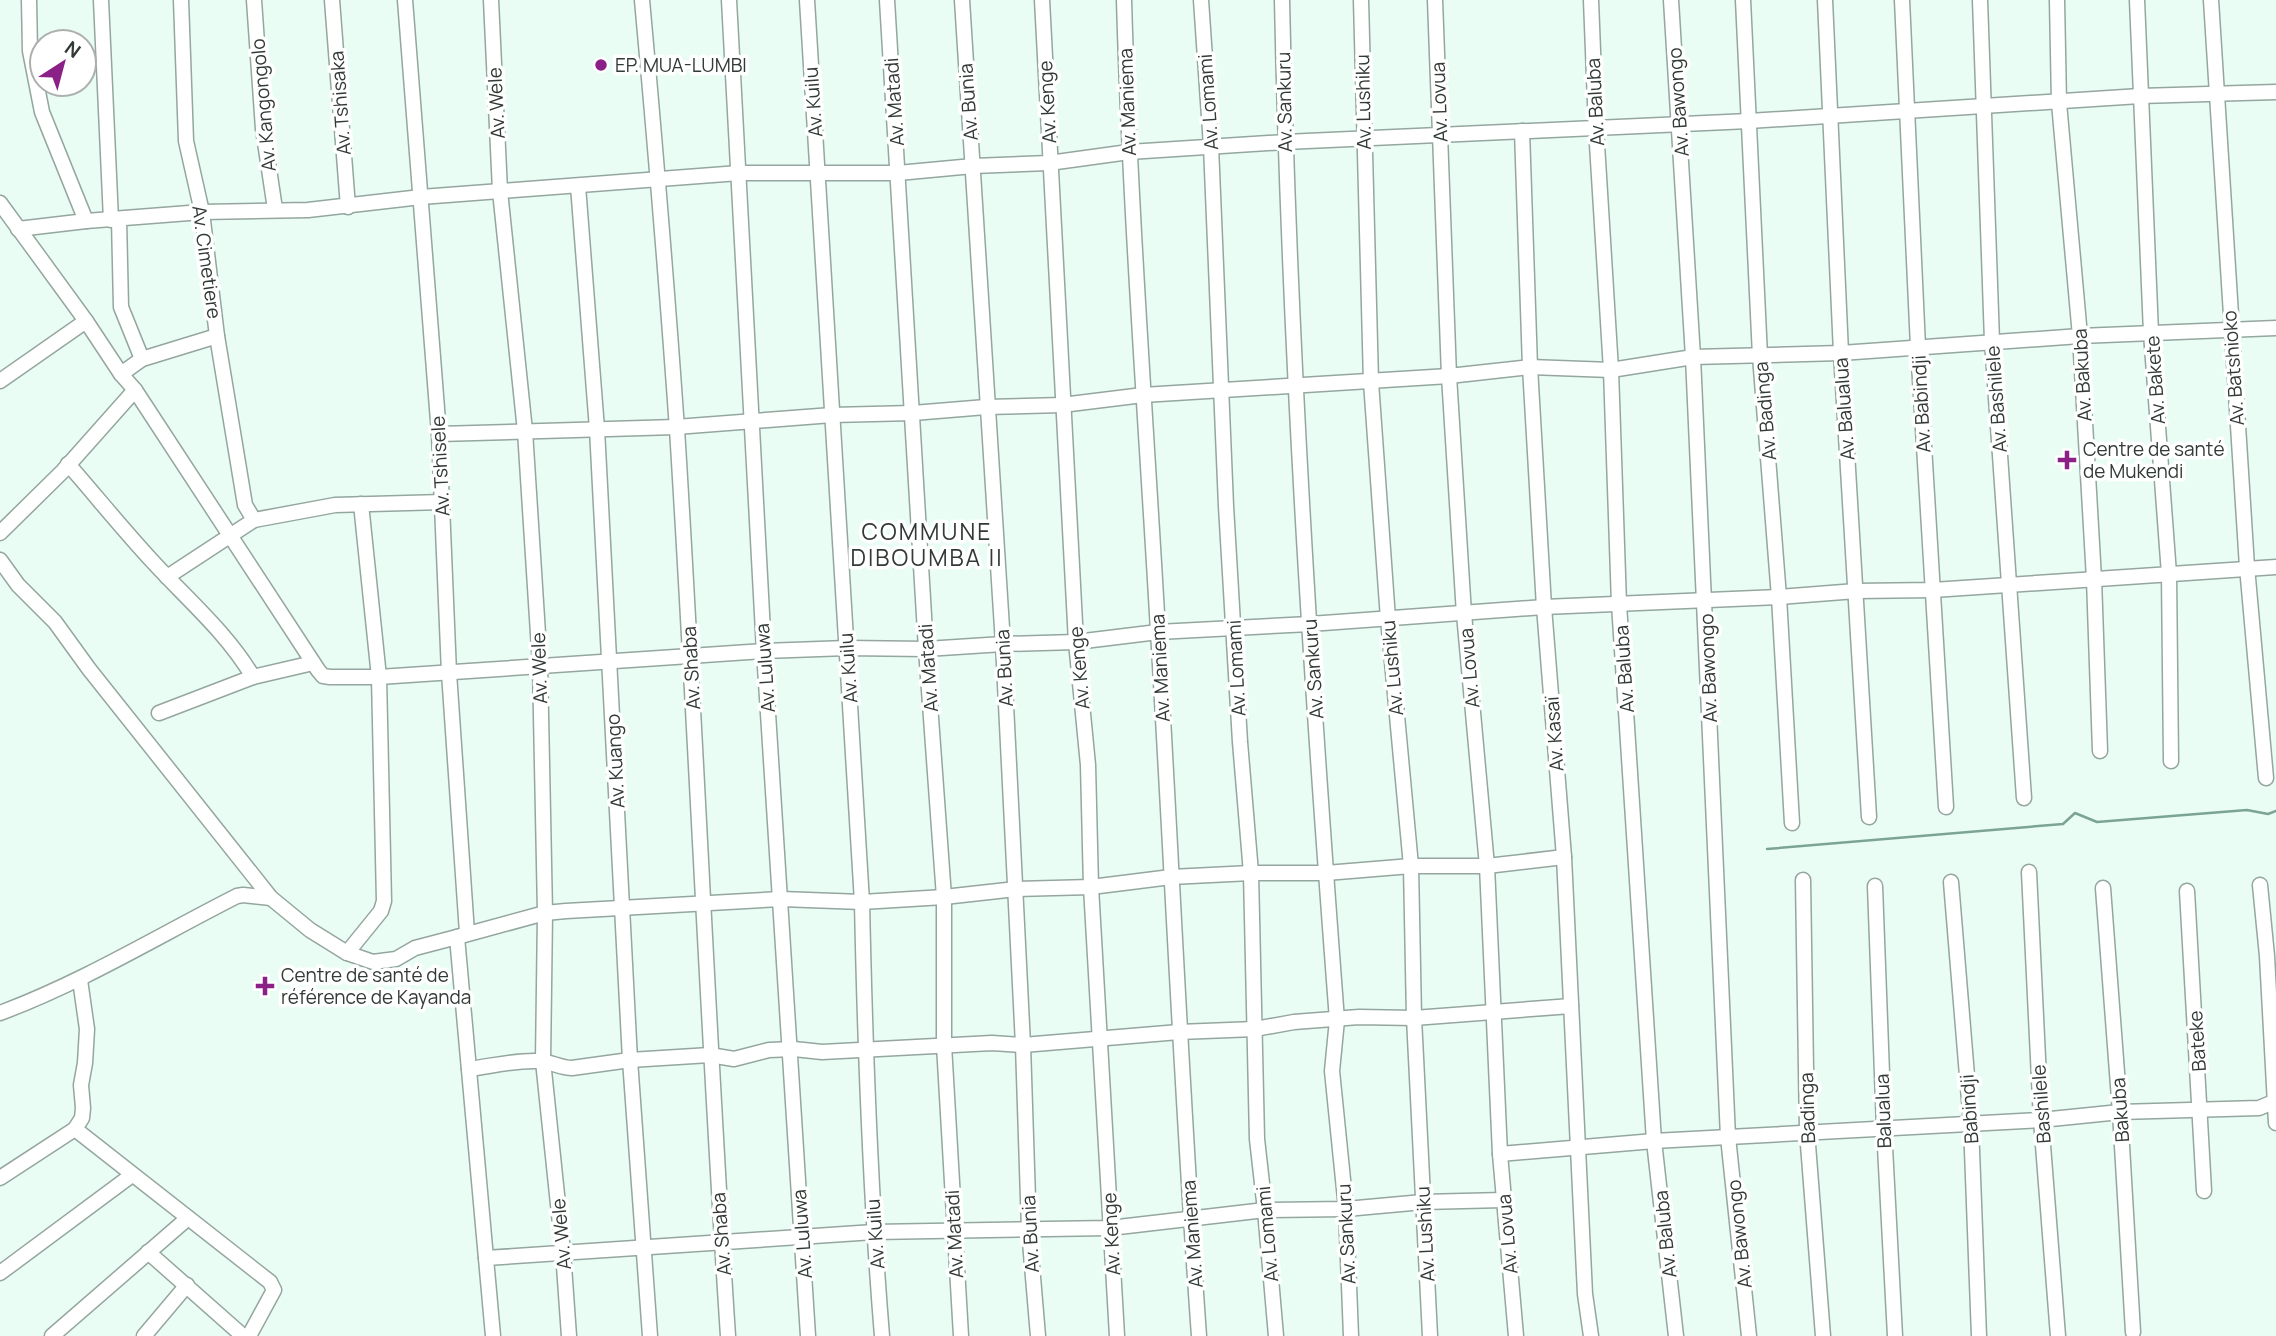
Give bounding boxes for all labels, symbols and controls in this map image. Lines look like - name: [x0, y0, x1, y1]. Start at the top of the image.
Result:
- north arrow: [28, 28, 98, 98]
- text: N: [60, 35, 86, 64]
- street label: Av. Kangongolo: [244, 38, 282, 172]
- street label: Av. Bawongo: [1661, 47, 1695, 157]
- street label: Av. Maniema: [1112, 48, 1142, 156]
- street label: Av. Tshisaka: [323, 50, 357, 156]
- place label: EP. MUA-LUMBI: [615, 52, 747, 78]
- street label: Av. Sankuru: [1270, 52, 1298, 152]
- street label: Av. Lomami: [1192, 53, 1224, 151]
- street label: Av. Lushiku: [1349, 54, 1377, 150]
- marker: EP. MUA-LUMBI: [593, 57, 609, 73]
- street label: Av. Matadi: [878, 57, 910, 147]
- street label: Av. Baluba: [1580, 57, 1610, 147]
- street label: Av. Kenge: [1032, 60, 1062, 144]
- street label: Av. Lovua: [1425, 62, 1453, 142]
- street label: Av. Bunia: [952, 63, 984, 141]
- street label: Av. Kuilu: [798, 66, 828, 138]
- street label: Av. Wele: [481, 67, 511, 139]
- street label: Av. Cimetiere: [186, 204, 228, 320]
- street label: Av. Batshioko: [2216, 310, 2250, 426]
- street label: Av. Bakuba: [2067, 328, 2097, 422]
- street label: Av. Bakete: [2139, 335, 2171, 425]
- street label: Av. Bashilele: [1979, 345, 2013, 453]
- street label: Av. Babindji: [1905, 355, 1937, 453]
- street label: Av. Balualua: [1827, 357, 1861, 461]
- street label: Av. Badinga: [1748, 361, 1782, 461]
- street label: Av. Tshisele: [424, 415, 456, 517]
- place label: Centre de santé de Mukendi: [2083, 436, 2225, 484]
- marker: Centre de santé de Mukendi: [2057, 450, 2077, 470]
- district label: COMMUNE DIBOUMBA II: [850, 515, 1004, 573]
- street label: Av. Bawongo: [1693, 613, 1723, 723]
- street label: Av. Maniema: [1144, 614, 1176, 722]
- street label: Av. Sankuru: [1297, 618, 1329, 720]
- street label: Av. Lomami: [1221, 619, 1251, 717]
- street label: Av. Lushiku: [1375, 619, 1409, 717]
- street label: Av. Luluwa: [749, 623, 781, 713]
- street label: Av. Matadi: [912, 623, 944, 713]
- street label: Av. Baluba: [1608, 624, 1640, 714]
- street label: Av. Shaba: [676, 626, 706, 710]
- street label: Av. Kenge: [1062, 626, 1096, 710]
- street label: Av. Lovua: [1453, 627, 1485, 709]
- street label: Av. Bunia: [989, 629, 1019, 707]
- street label: Av. Wele: [525, 632, 553, 704]
- street label: Av. Kuilu: [833, 632, 863, 704]
- street label: Av. Kasaï: [1538, 695, 1570, 772]
- street label: Av. Kuango: [600, 713, 630, 809]
- place label: Centre de santé de référence de Kayanda: [281, 962, 471, 1010]
- marker: Centre de santé de référence de Kayanda: [255, 976, 275, 996]
- street label: Bateke: [2182, 1010, 2212, 1072]
- street label: Bashilele: [2025, 1064, 2057, 1144]
- street label: Badinga: [1793, 1072, 1821, 1144]
- street label: Balualua: [1869, 1073, 1897, 1149]
- street label: Babindji: [1954, 1073, 1984, 1145]
- street label: Bakuba: [2105, 1077, 2135, 1143]
- street label: Av. Bawongo: [1720, 1178, 1758, 1290]
- street label: Av. Maniema: [1175, 1179, 1209, 1289]
- street label: Av. Sankuru: [1330, 1183, 1362, 1285]
- street label: Av. Lomami: [1250, 1185, 1284, 1283]
- street label: Av. Lushiku: [1410, 1186, 1440, 1282]
- street label: Av. Luluwa: [786, 1189, 818, 1279]
- street label: Av. Matadi: [939, 1189, 969, 1279]
- street label: Av. Baluba: [1647, 1189, 1683, 1279]
- street label: Av. Shaba: [705, 1191, 737, 1277]
- street label: Av. Kenge: [1096, 1192, 1126, 1276]
- street label: Av. Lovua: [1491, 1193, 1523, 1275]
- street label: Av. Bunia: [1015, 1195, 1045, 1273]
- street label: Av. Wele: [545, 1197, 577, 1271]
- street label: Av. Kuilu: [860, 1198, 890, 1270]

